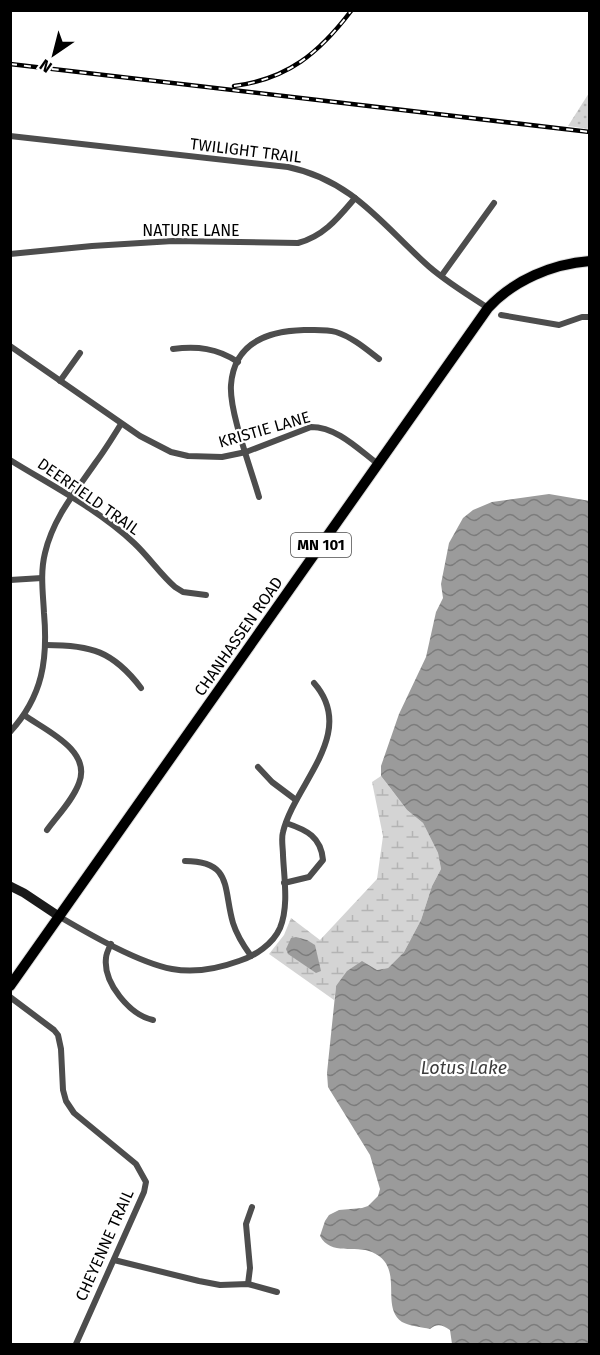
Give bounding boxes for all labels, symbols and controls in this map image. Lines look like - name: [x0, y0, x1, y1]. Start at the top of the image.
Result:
- north arrow: [24, 24, 84, 84]
- text: N: [36, 55, 55, 77]
- street label: TWILIGHT TRAIL: [189, 134, 303, 167]
- street label: NATURE LANE: [142, 221, 240, 240]
- street label: KRISTIE LANE: [216, 407, 312, 452]
- street label: DEERFIELD TRAIL: [34, 454, 144, 539]
- road number: MN 101: [291, 533, 351, 557]
- street label: CHANHASSEN ROAD: [190, 573, 287, 699]
- water label: Lotus Lake: [421, 1057, 507, 1079]
- street label: CHEYENNE TRAIL: [71, 1186, 138, 1304]

